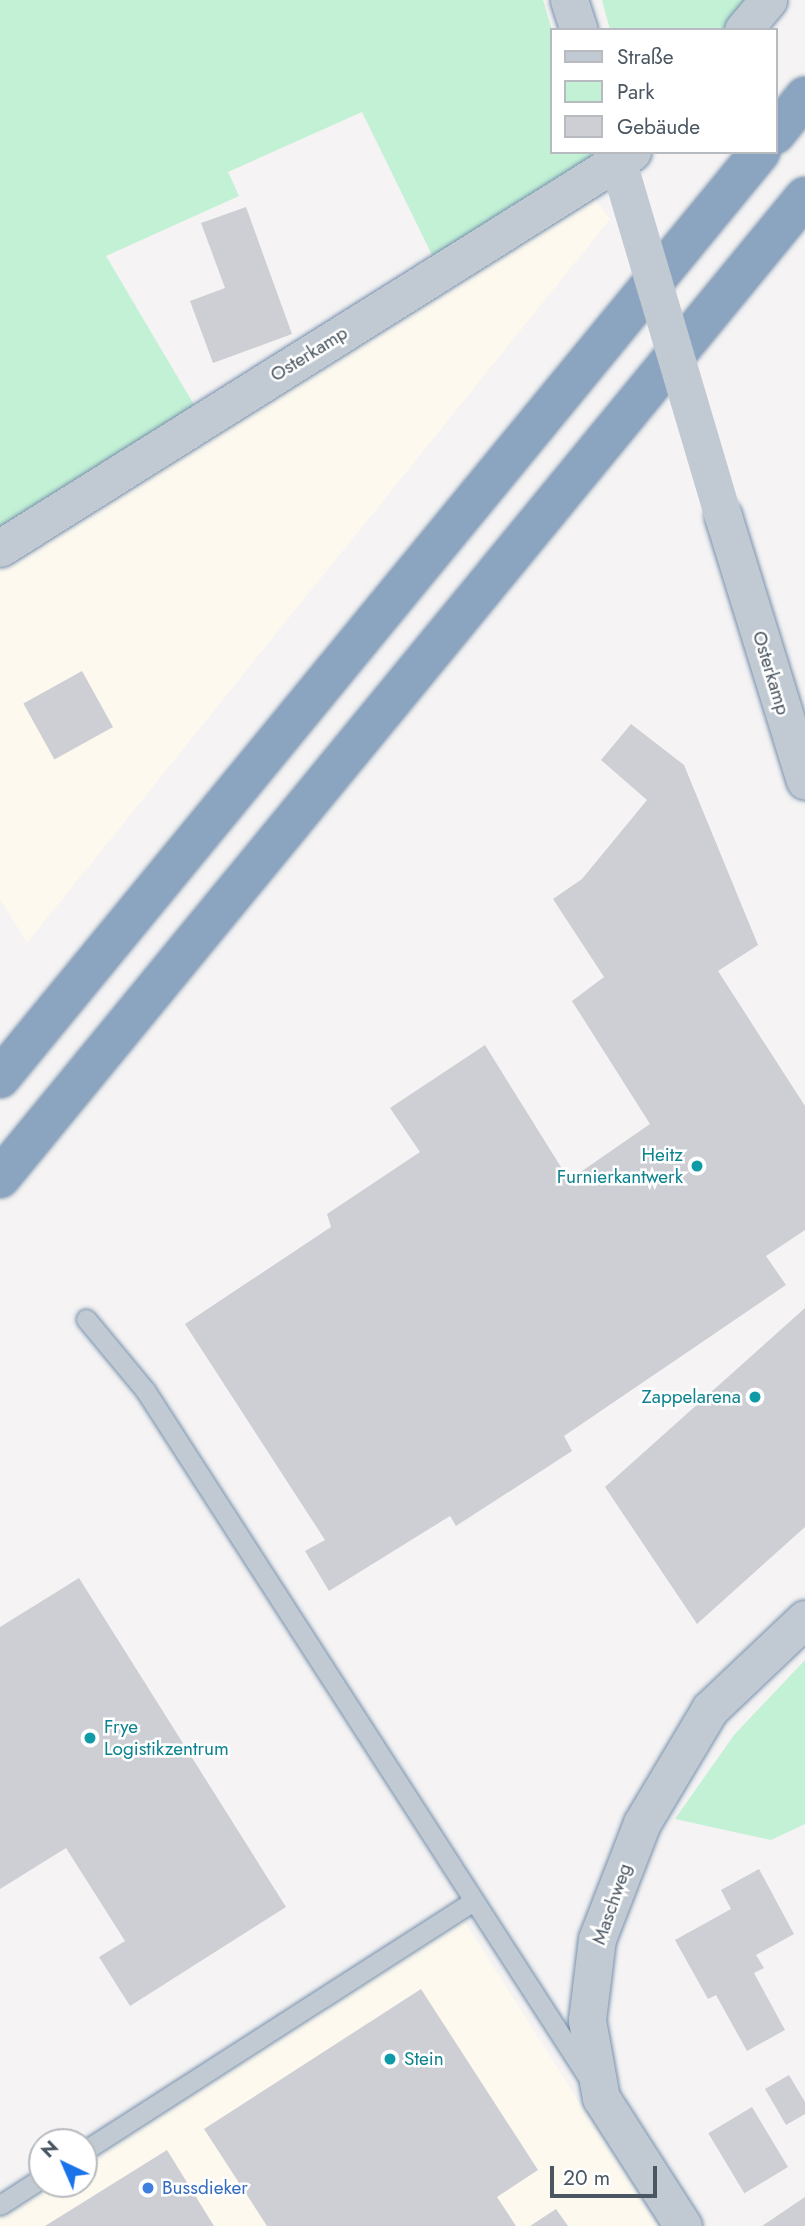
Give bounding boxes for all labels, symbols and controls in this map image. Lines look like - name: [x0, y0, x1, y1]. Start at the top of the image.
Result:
- legend: [550, 28, 777, 154]
- text: Straße: [617, 42, 674, 72]
- text: Park: [617, 77, 654, 107]
- text: Gebäude: [617, 112, 700, 142]
- street label: Osterkamp: [266, 321, 352, 387]
- street label: Osterkamp: [747, 628, 795, 718]
- place label: Heitz Furnierkantwerk: [557, 1144, 683, 1188]
- marker: Heitz Furnierkantwerk: [689, 1158, 705, 1174]
- place label: Zappelarena: [641, 1386, 741, 1408]
- marker: Zappelarena: [747, 1389, 763, 1405]
- place label: Frye Logistikzentrum: [104, 1716, 229, 1760]
- marker: Frye Logistikzentrum: [82, 1730, 98, 1746]
- street label: Maschweg: [587, 1860, 637, 1948]
- place label: Stein: [404, 2048, 444, 2070]
- marker: Stein: [382, 2051, 398, 2067]
- north arrow: [28, 2128, 98, 2198]
- text: N: [35, 2134, 64, 2164]
- scale bar: [553, 2152, 660, 2196]
- text: 20 m: [563, 2163, 610, 2193]
- place label: Bussdieker: [162, 2177, 248, 2199]
- marker: Bussdieker: [140, 2180, 156, 2196]

